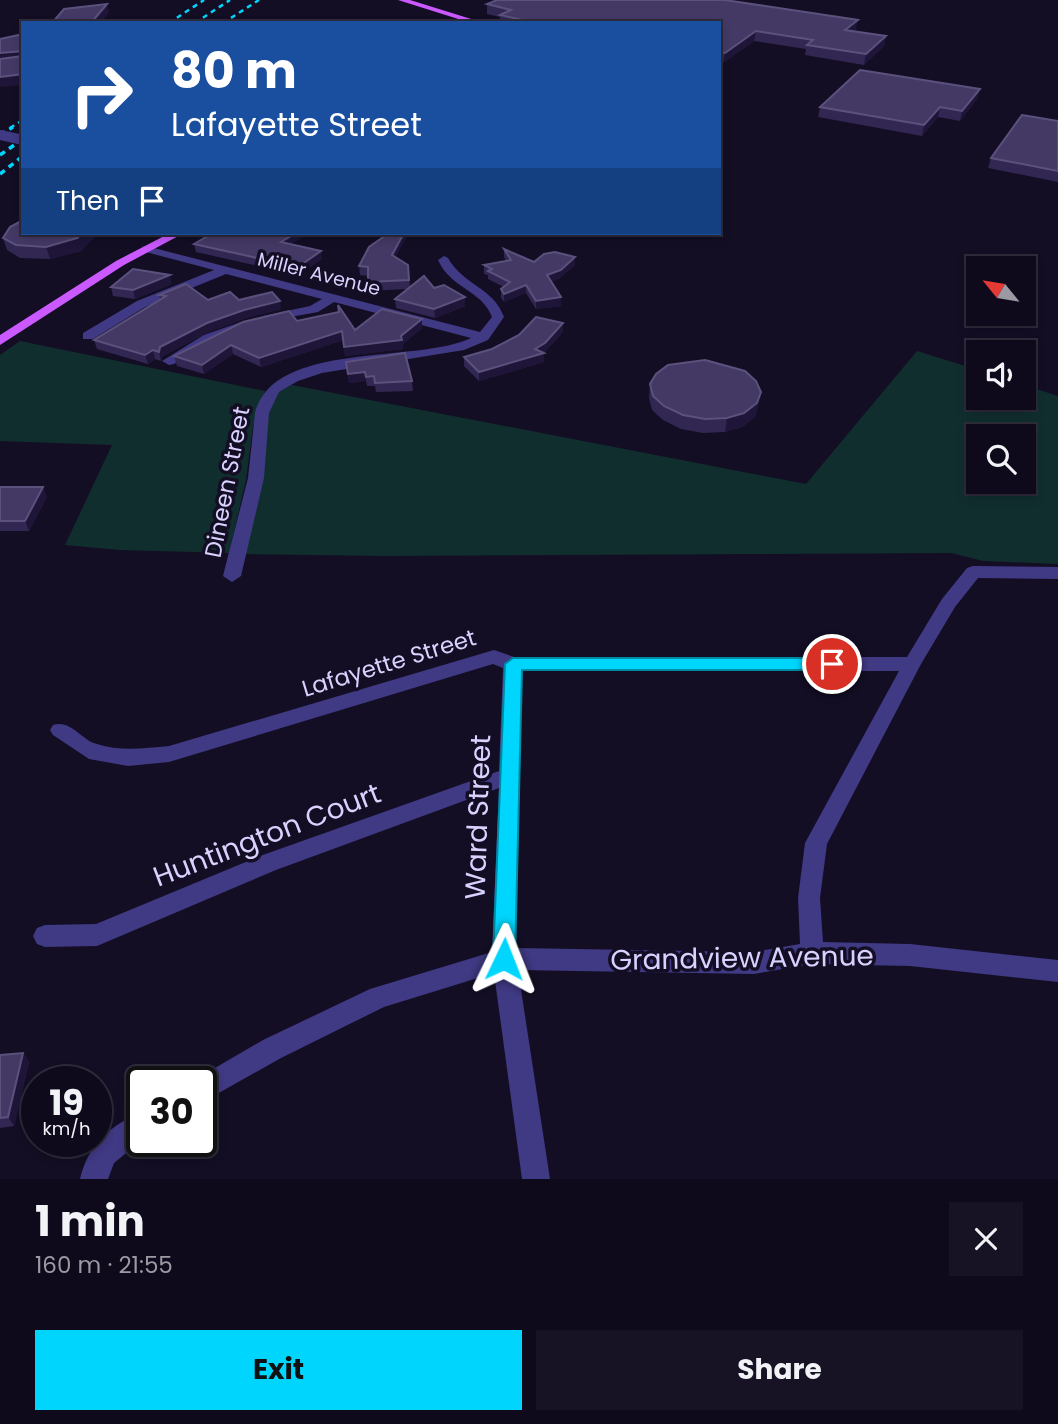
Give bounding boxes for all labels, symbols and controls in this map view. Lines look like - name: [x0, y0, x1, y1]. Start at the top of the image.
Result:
- text: 80 m: [171, 37, 297, 105]
- icon: right: [56, 49, 147, 140]
- text: Lafayette Street: [171, 102, 422, 147]
- icon: arrive: [133, 182, 171, 220]
- text: Then: [56, 183, 119, 219]
- street label: Miller Avenue: [255, 246, 383, 302]
- north arrow: [966, 256, 1036, 326]
- map controls: [966, 256, 1036, 494]
- button: sound: [966, 340, 1036, 410]
- street label: Dineen Street: [197, 404, 257, 560]
- button: search: [966, 424, 1036, 494]
- street label: Lafayette Street: [298, 621, 480, 705]
- pin: [802, 634, 862, 694]
- icon: arrive: [813, 645, 851, 683]
- street label: Ward Street: [456, 734, 500, 900]
- street label: Huntington Court: [148, 774, 386, 896]
- position arrow: [467, 922, 541, 996]
- street label: Grandview Avenue: [610, 936, 874, 980]
- speed limit sign: 30: [126, 1066, 217, 1157]
- text: 19: [49, 1078, 84, 1127]
- text: km/h: [43, 1116, 90, 1141]
- text: 1 min: [35, 1192, 145, 1251]
- button: close: [949, 1202, 1023, 1276]
- text: 160 m · 21:55: [35, 1249, 173, 1281]
- button: Exit: [35, 1330, 522, 1410]
- button: Share: [536, 1330, 1023, 1410]

